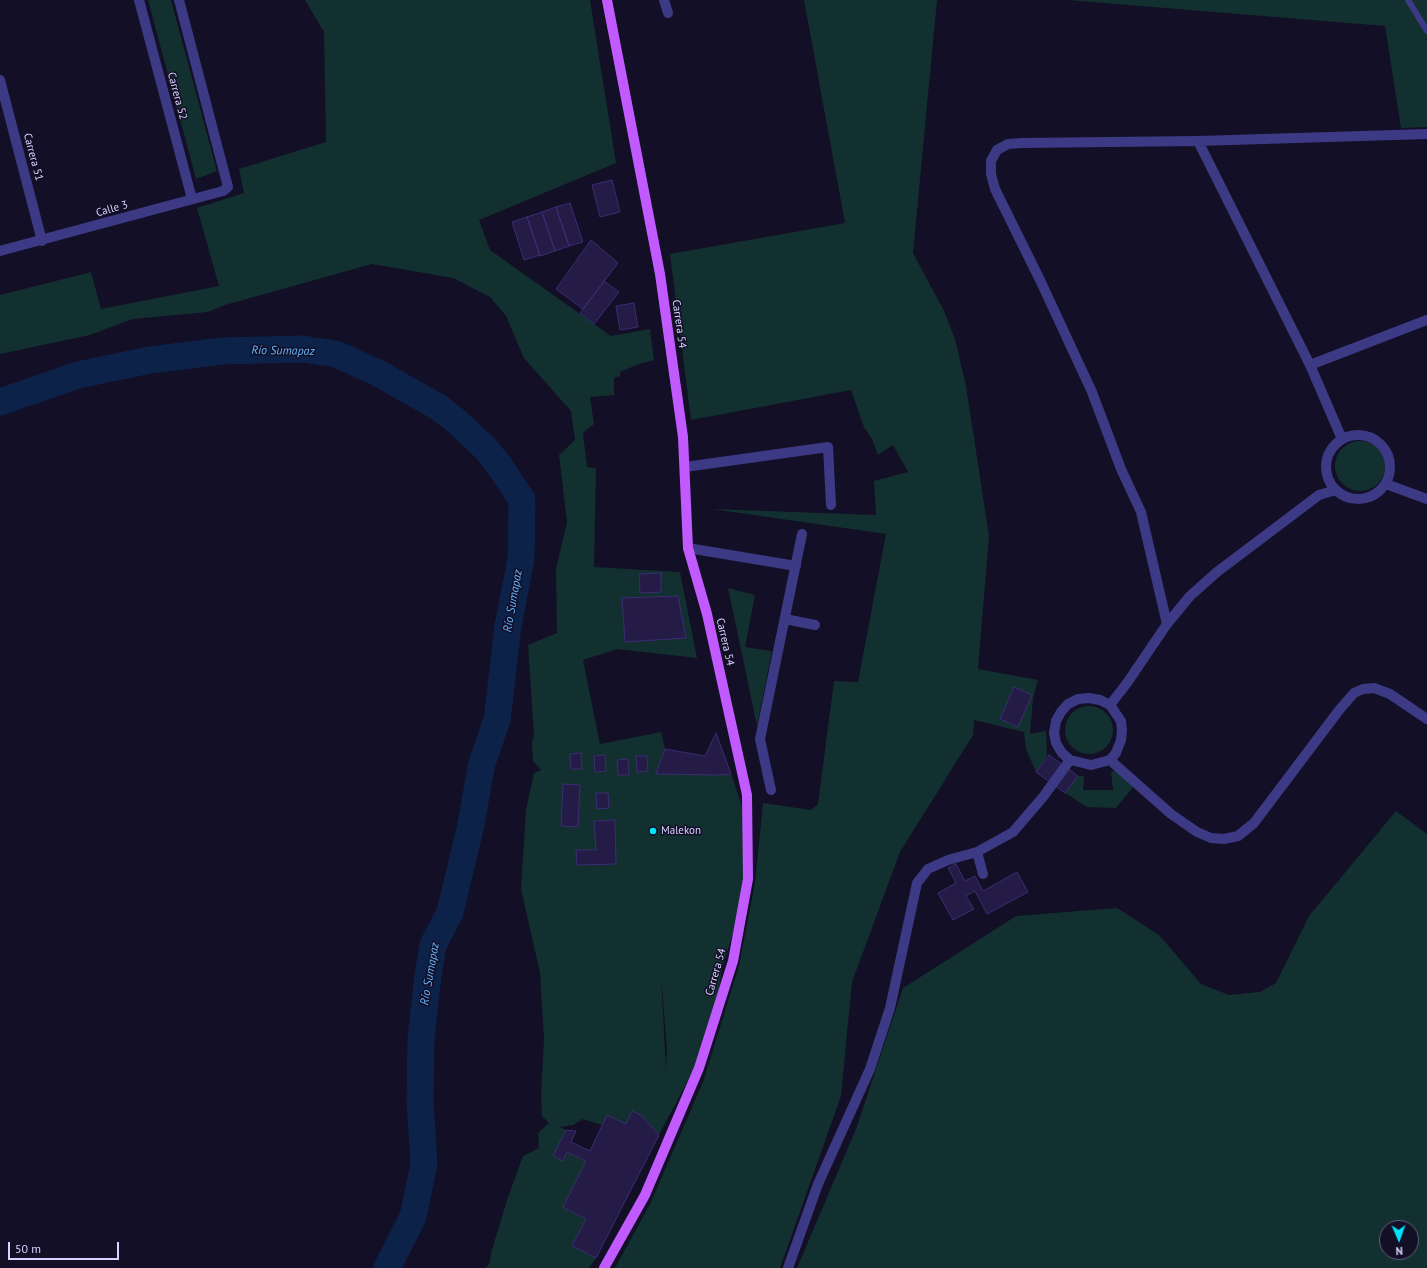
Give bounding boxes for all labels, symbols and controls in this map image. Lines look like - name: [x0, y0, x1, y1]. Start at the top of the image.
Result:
- street label: Carrera 52: [164, 71, 190, 121]
- street label: Carrera 51: [20, 132, 46, 182]
- street label: Calle 3: [95, 198, 129, 220]
- street label: Carrera 54: [669, 299, 689, 349]
- water label: Río Sumapaz: [251, 343, 315, 359]
- water label: Río Sumapaz: [500, 569, 526, 633]
- street label: Carrera 54: [713, 617, 737, 667]
- place label: Malekon: [661, 824, 701, 838]
- marker: Malekon: [648, 826, 658, 836]
- water label: Río Sumapaz: [417, 942, 443, 1006]
- street label: Carrera 54: [703, 947, 729, 997]
- north arrow: [1379, 1220, 1419, 1260]
- scale bar: [10, 1234, 121, 1260]
- text: 50 m: [15, 1241, 41, 1256]
- text: N: [1396, 1244, 1403, 1258]

